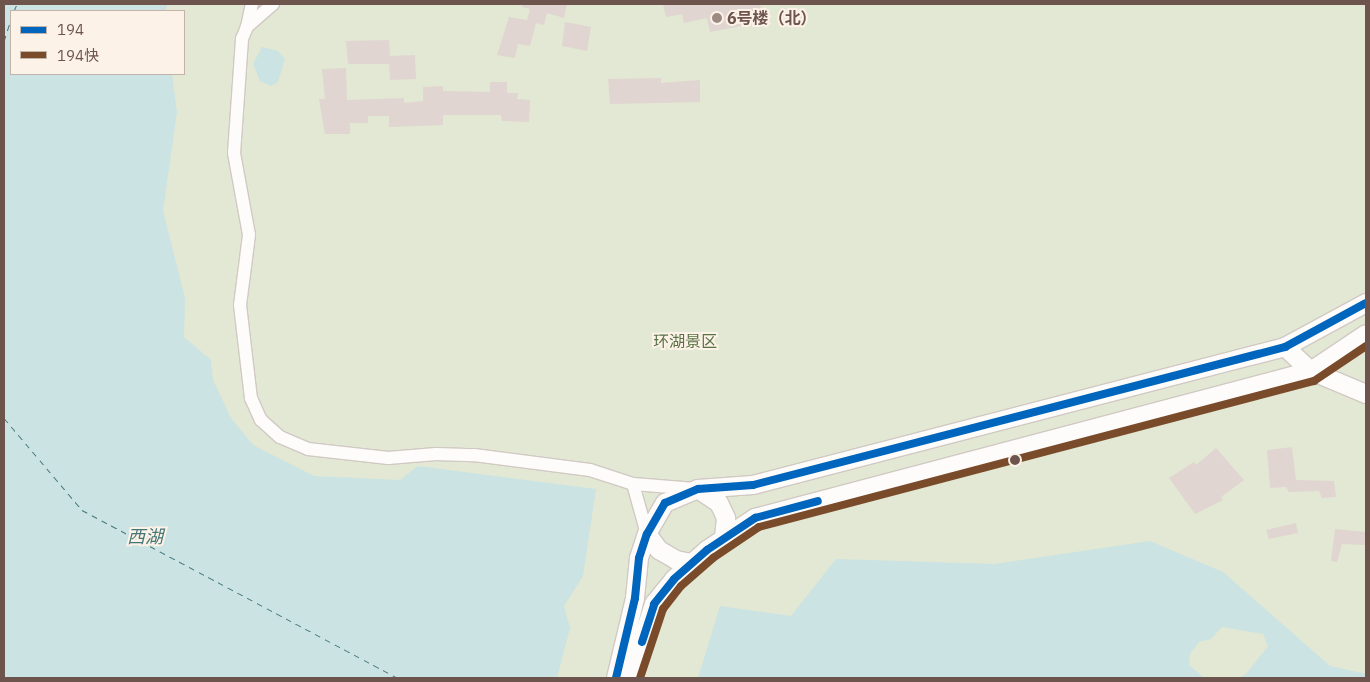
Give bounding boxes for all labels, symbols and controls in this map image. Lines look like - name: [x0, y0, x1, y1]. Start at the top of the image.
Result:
- place label: 6号楼（北）: [727, 8, 817, 28]
- legend: [10, 10, 185, 75]
- marker: 6号楼（北）: [711, 12, 723, 24]
- text: 194: [57, 20, 84, 39]
- text: 194快: [57, 46, 99, 65]
- park label: 环湖景区: [653, 331, 717, 351]
- unlabelled marker: [1010, 455, 1020, 465]
- water label: 西湖: [127, 526, 163, 548]

